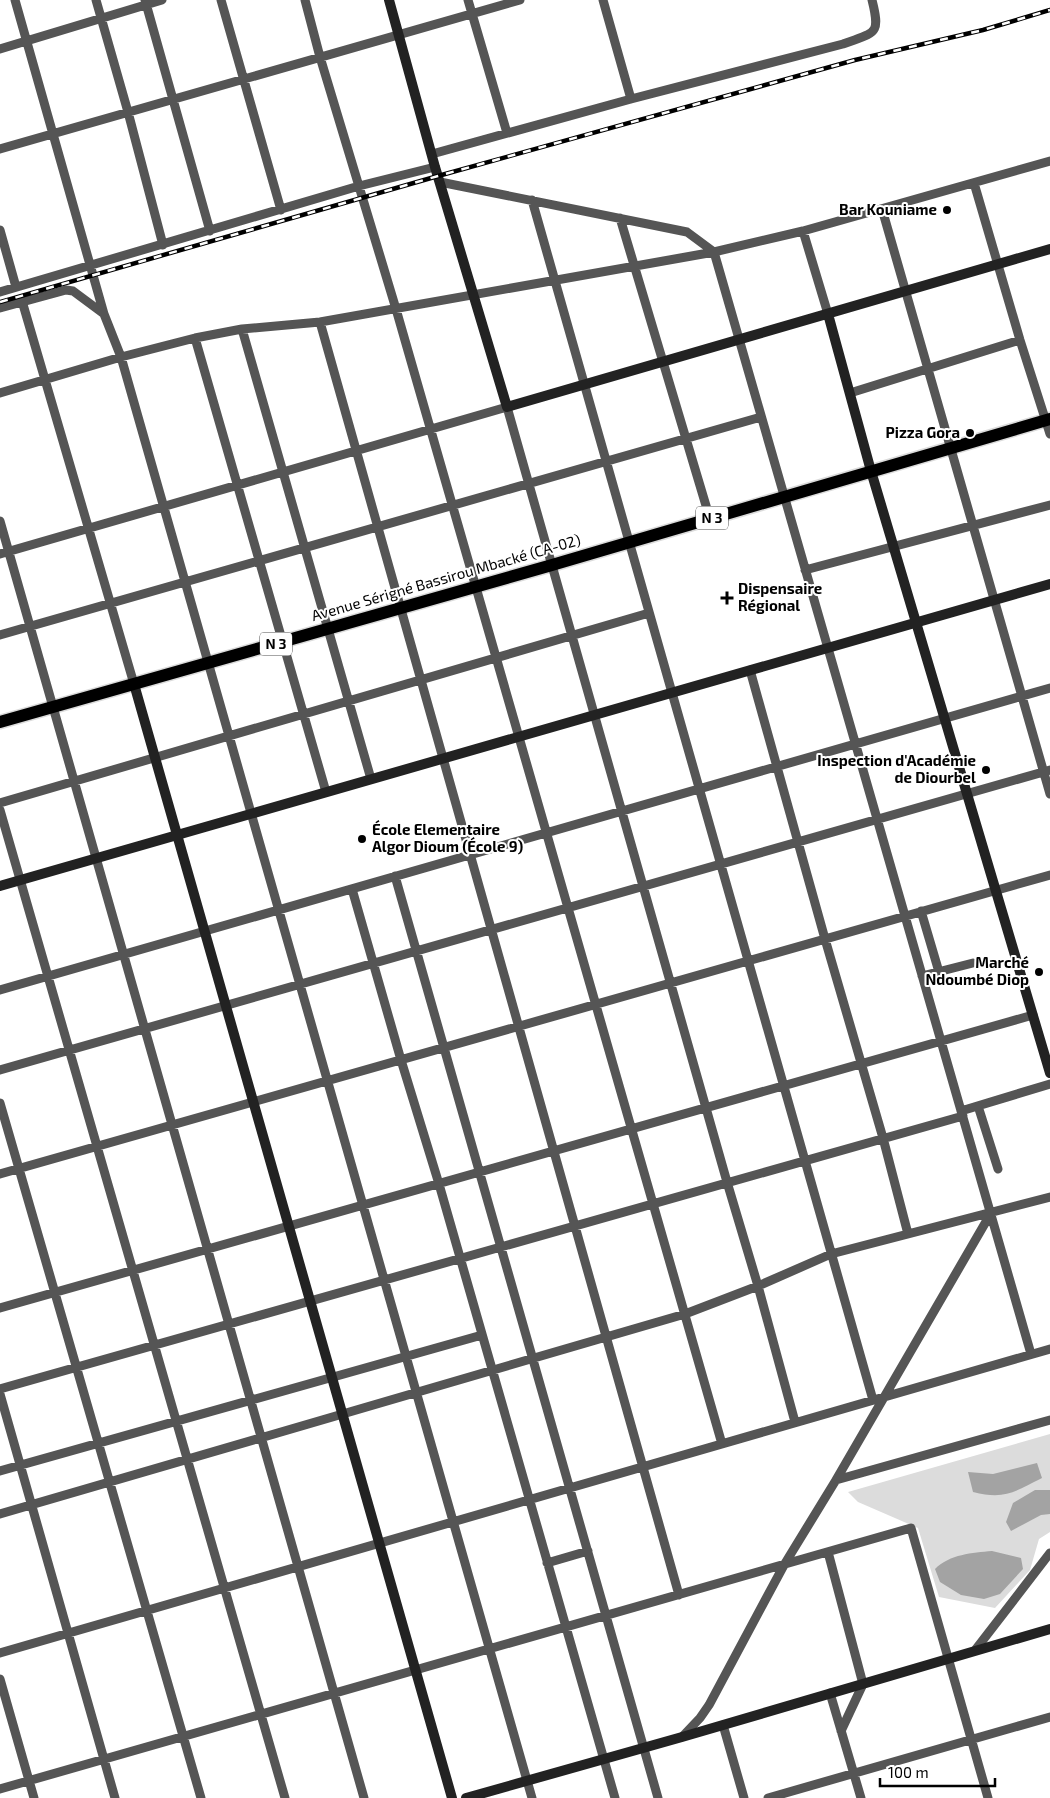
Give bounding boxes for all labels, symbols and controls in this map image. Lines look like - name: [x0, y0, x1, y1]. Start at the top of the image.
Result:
- place label: Bar Kouniame: [839, 200, 937, 218]
- marker: Bar Kouniame: [941, 204, 953, 216]
- place label: Pizza Gora: [886, 423, 960, 441]
- marker: Pizza Gora: [964, 427, 976, 439]
- road number: N 3: [696, 506, 728, 530]
- street label: Avenue Sérigné Bassirou Mbacké (CA-02): [309, 530, 582, 624]
- place label: Dispensaire Régional: [738, 579, 822, 614]
- marker: Dispensaire Régional: [720, 591, 734, 605]
- road number: N 3: [260, 633, 292, 656]
- place label: Inspection d'Académie de Diourbel: [817, 751, 976, 786]
- marker: Inspection d'Académie de Diourbel: [980, 764, 992, 776]
- place label: École Elementaire Algor Dioum (École 9): [372, 819, 523, 855]
- marker: École Elementaire Algor Dioum (École 9): [356, 833, 368, 845]
- place label: Marché Ndoumbé Diop: [925, 953, 1029, 988]
- marker: Marché Ndoumbé Diop: [1033, 966, 1045, 978]
- scale bar: [880, 1756, 995, 1788]
- text: 100 m: [888, 1763, 929, 1781]

